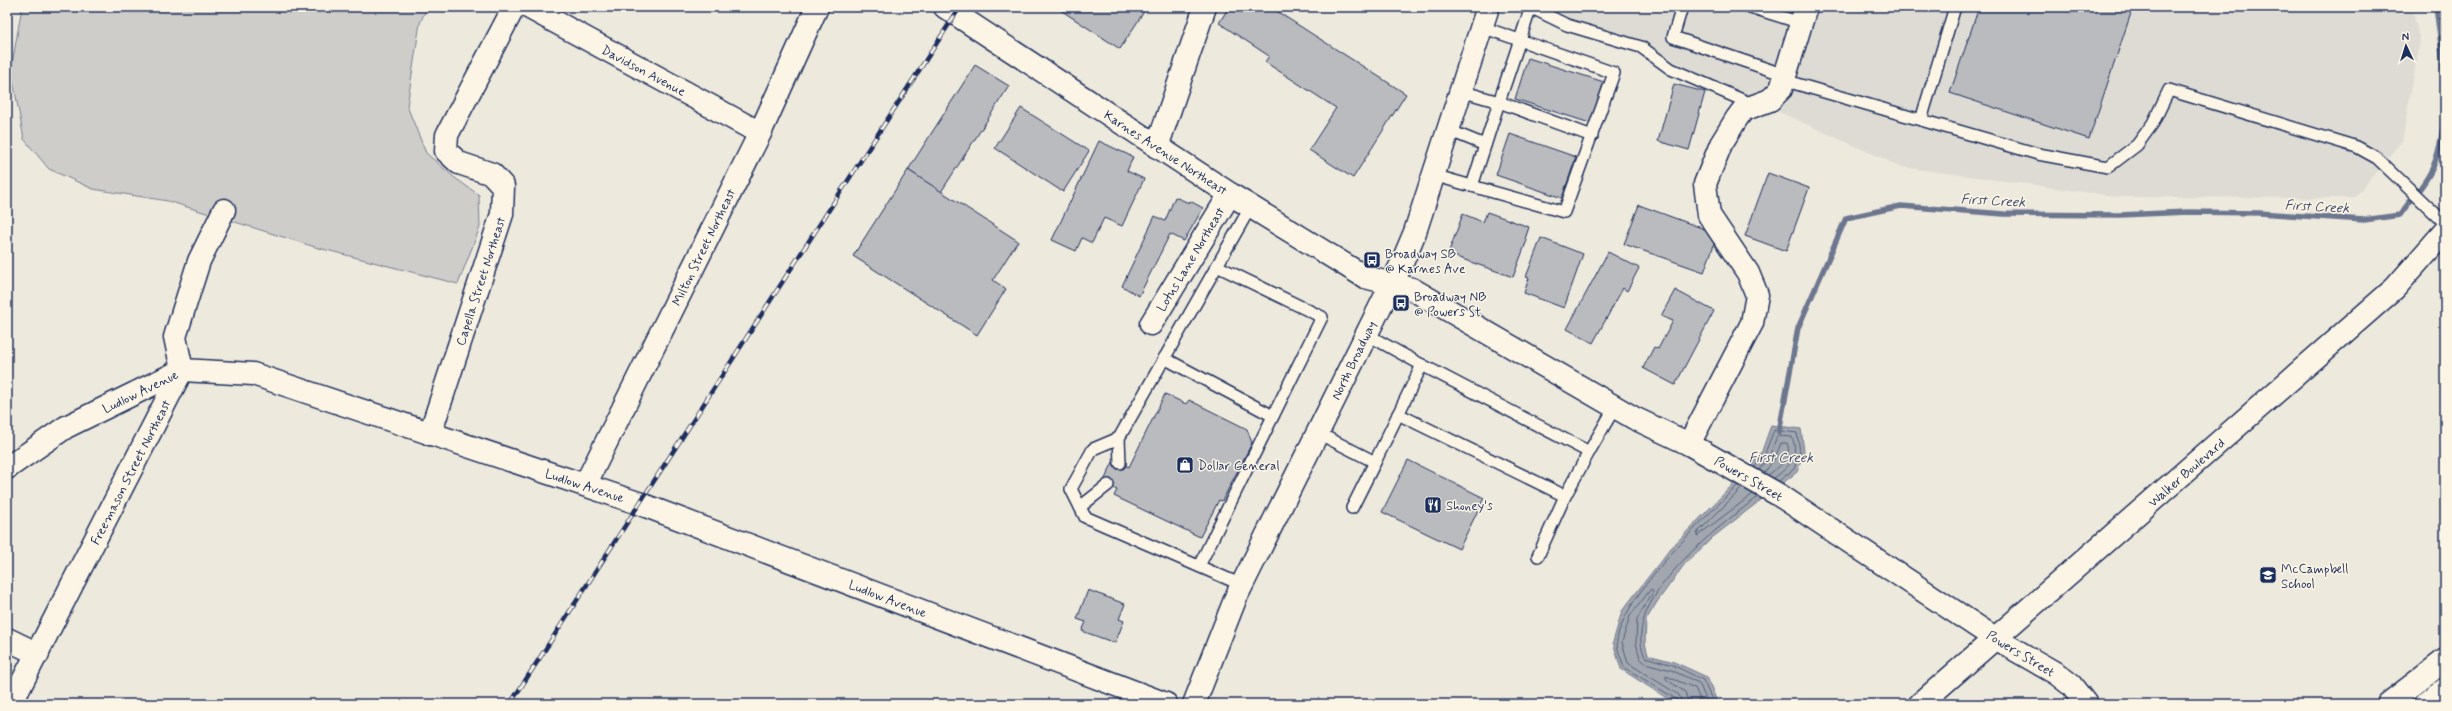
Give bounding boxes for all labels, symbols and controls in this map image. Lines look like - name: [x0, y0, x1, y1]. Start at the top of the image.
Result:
- north arrow: [2386, 26, 2426, 66]
- text: N: [2401, 30, 2410, 44]
- street label: Davidson Avenue: [598, 42, 688, 101]
- street label: Karnes Avenue Northeast: [1100, 107, 1230, 199]
- street label: Milton Street Northeast: [669, 186, 740, 309]
- water label: First Creek: [1960, 190, 2026, 212]
- water label: First Creek: [2284, 196, 2350, 218]
- street label: Lotus Lane Northeast: [1153, 204, 1229, 315]
- street label: Capella Street Northeast: [453, 215, 510, 348]
- place label: Broadway SB @ Karnes Ave: [1385, 246, 1465, 278]
- bus stop icon: Broadway SB @ Karnes Ave: [1362, 250, 1382, 270]
- place label: Broadway NB @ Powers St: [1414, 289, 1486, 321]
- bus stop icon: Broadway NB @ Powers St: [1391, 293, 1411, 313]
- street label: North Broadway: [1328, 318, 1381, 403]
- street label: Ludlow Avenue: [100, 367, 181, 418]
- street label: Freemason Street Northeast: [87, 397, 175, 548]
- street label: Walker Boulevard: [2145, 435, 2229, 511]
- water label: First Creek: [1749, 449, 1813, 467]
- street label: Powers Street: [1711, 453, 1786, 506]
- shop icon: Dollar General: [1175, 455, 1195, 475]
- place label: Dollar General: [1198, 458, 1280, 475]
- street label: Ludlow Avenue: [543, 466, 626, 507]
- restaurant icon: Shoney's: [1423, 495, 1443, 515]
- place label: Shoney's: [1446, 498, 1493, 515]
- place label: McCampbell School: [2281, 561, 2348, 593]
- school or university icon: McCampbell School: [2258, 565, 2278, 585]
- street label: Ludlow Avenue: [846, 577, 929, 622]
- street label: Powers Street: [1983, 627, 2057, 681]

